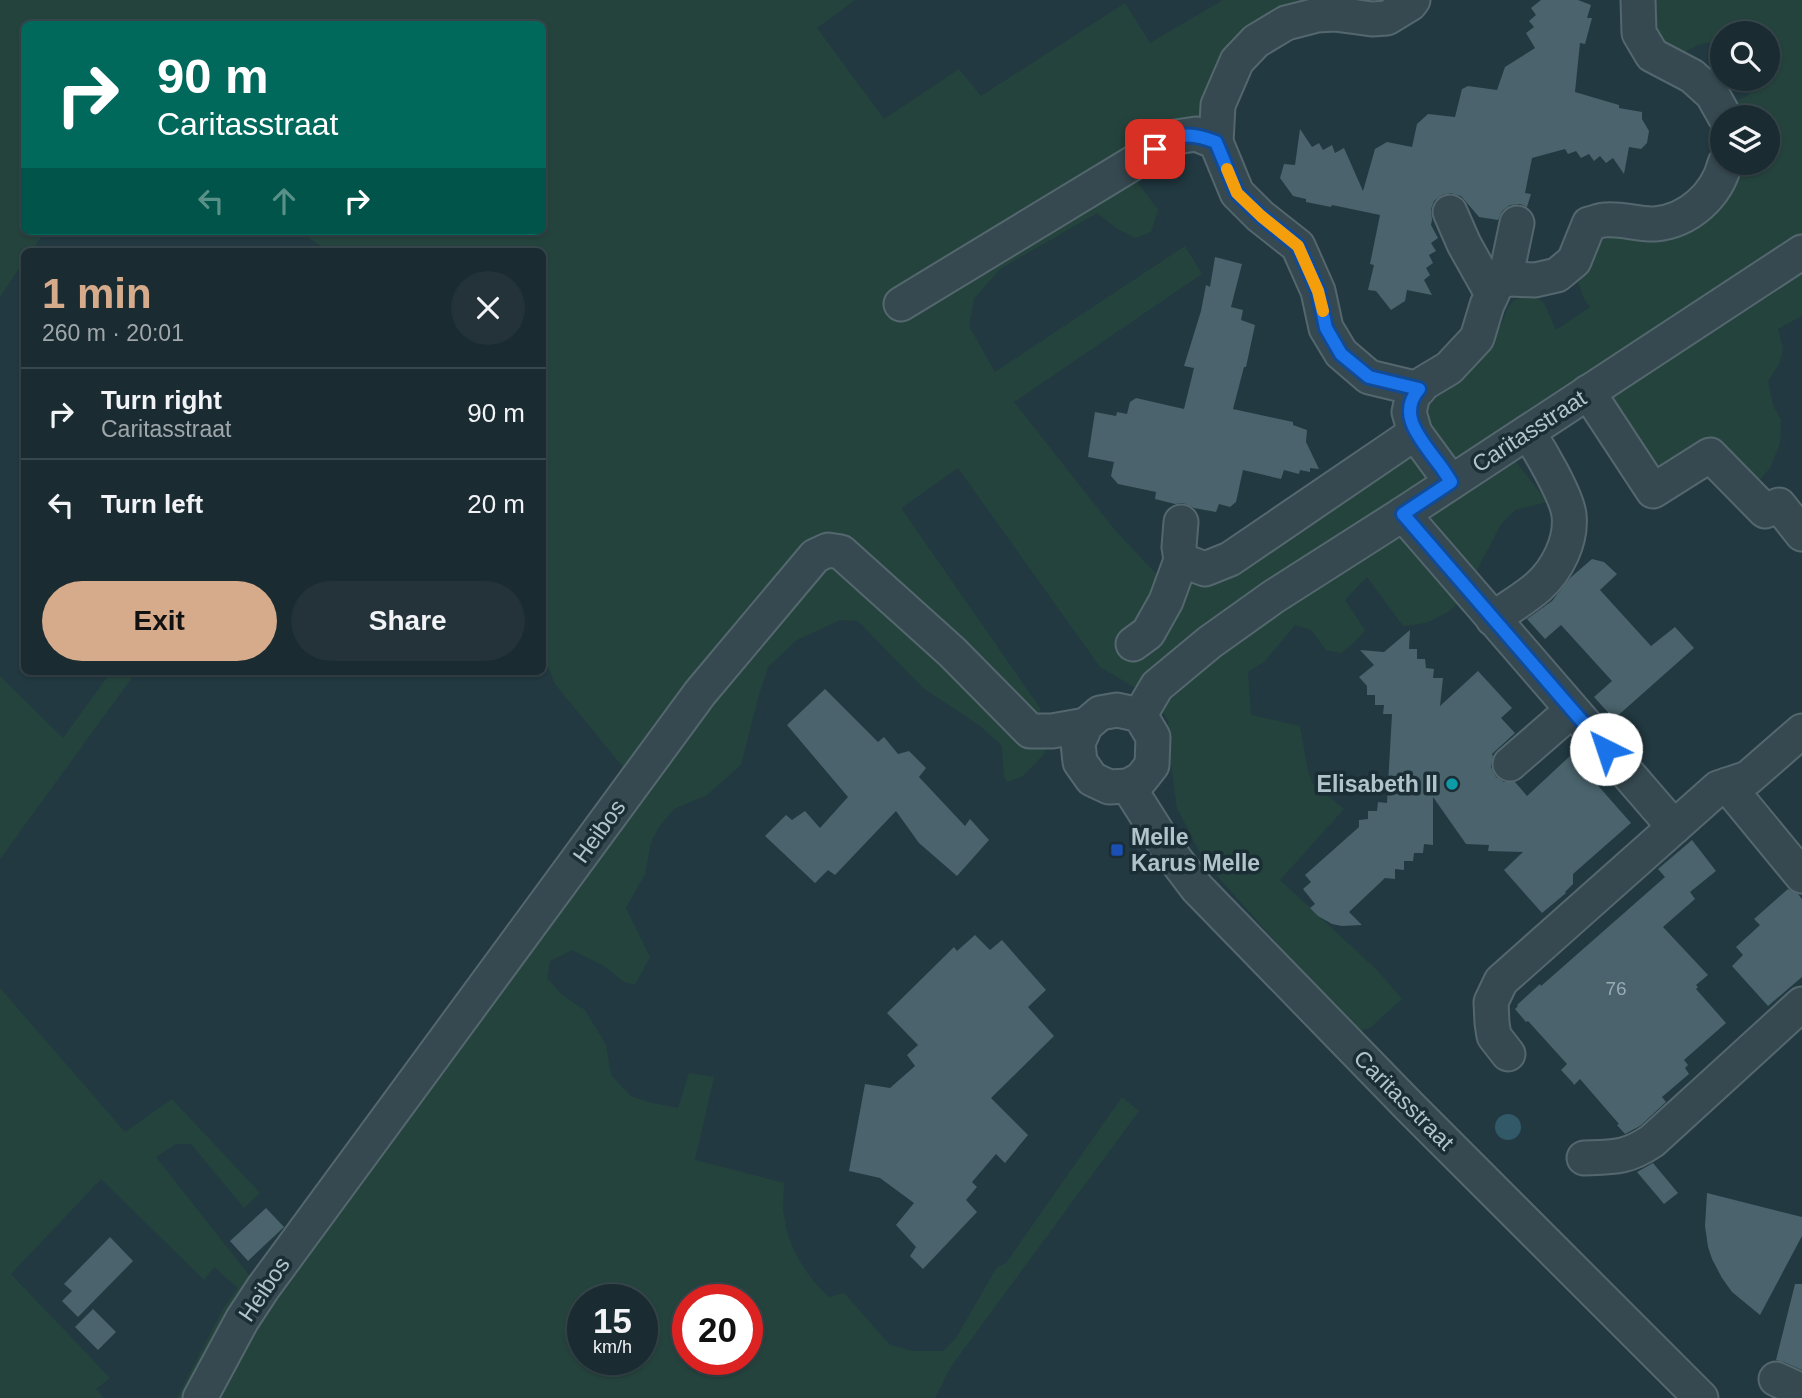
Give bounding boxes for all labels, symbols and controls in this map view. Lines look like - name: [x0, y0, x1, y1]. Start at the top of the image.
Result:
- map controls: [1710, 21, 1780, 175]
- button: search: [1710, 21, 1780, 91]
- icon: right: [42, 49, 133, 140]
- text: 90 m: [157, 49, 269, 103]
- button: layers: [1710, 105, 1780, 175]
- text: Caritasstraat: [157, 106, 338, 142]
- pin: [1125, 119, 1185, 179]
- icon: arrive: [1136, 130, 1174, 168]
- icon: left: [192, 182, 230, 220]
- icon: ahead: [265, 182, 303, 220]
- icon: right: [338, 182, 376, 220]
- text: 1 min: [42, 270, 152, 317]
- button: close: [451, 271, 525, 345]
- text: 260 m · 20:01: [42, 320, 184, 346]
- street label: Caritasstraat: [1467, 384, 1591, 477]
- text: Turn right: [101, 385, 222, 415]
- icon: right: [42, 395, 80, 433]
- text: 90 m: [467, 398, 525, 428]
- text: Caritasstraat: [101, 416, 231, 442]
- icon: left: [42, 486, 80, 524]
- text: Turn left: [101, 489, 203, 519]
- text: 20 m: [467, 489, 525, 519]
- button: Exit: [42, 581, 277, 661]
- button: Share: [291, 581, 525, 661]
- position arrow: [1569, 712, 1643, 786]
- place label: Elisabeth II: [1317, 771, 1438, 797]
- marker: Elisabeth II: [1444, 776, 1460, 792]
- street label: Heibos: [567, 794, 631, 868]
- place label: Melle Karus Melle: [1131, 824, 1260, 876]
- marker: Melle Karus Melle: [1109, 842, 1125, 858]
- house number: 76: [1605, 978, 1627, 999]
- street label: Caritasstraat: [1349, 1045, 1460, 1156]
- street label: Heibos: [233, 1252, 295, 1326]
- speed limit sign: 20: [672, 1284, 763, 1375]
- text: 15: [593, 1301, 632, 1340]
- text: km/h: [593, 1337, 632, 1357]

